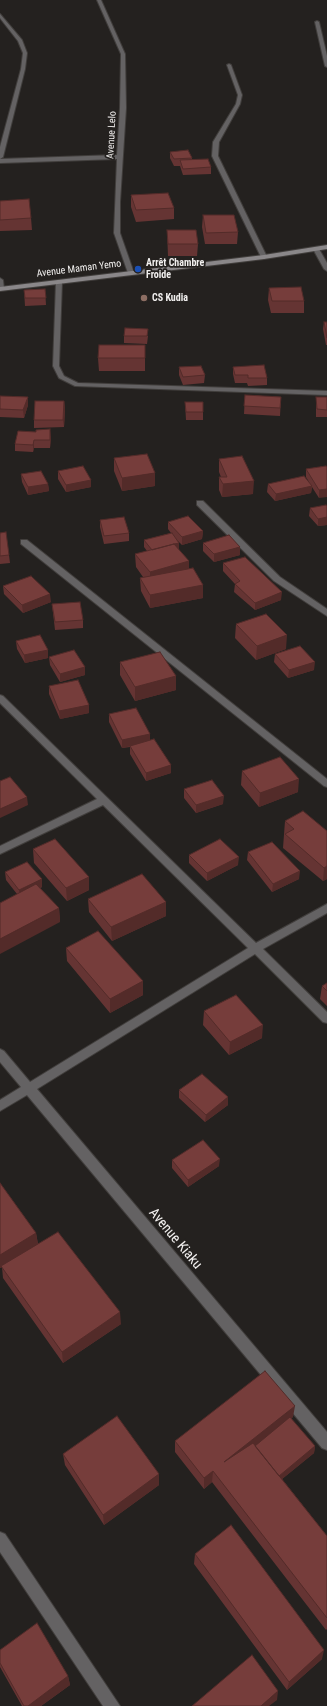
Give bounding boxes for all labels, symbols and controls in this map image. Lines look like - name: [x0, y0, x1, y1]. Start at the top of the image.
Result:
- street label: Avenue Lelo: [105, 111, 119, 159]
- place label: Arrêt Chambre Froide: [146, 257, 204, 280]
- street label: Avenue Maman Yemo: [36, 258, 122, 280]
- marker: Arrêt Chambre Froide: [133, 264, 143, 274]
- place label: CS Kudia: [152, 292, 188, 304]
- marker: CS Kudia: [139, 293, 149, 303]
- street label: Avenue Kiaku: [145, 1205, 205, 1273]

